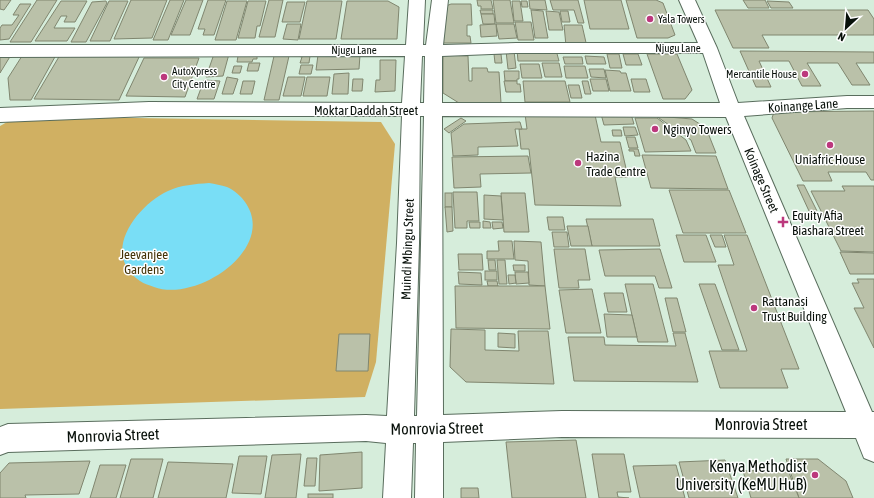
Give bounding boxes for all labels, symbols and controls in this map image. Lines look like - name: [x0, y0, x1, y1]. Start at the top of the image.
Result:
- north arrow: [826, 8, 866, 48]
- place label: Yala Towers: [658, 13, 705, 25]
- marker: Yala Towers: [645, 14, 655, 24]
- text: N: [836, 30, 847, 44]
- street label: Njugu Lane: [655, 42, 701, 54]
- street label: Njugu Lane: [331, 44, 377, 56]
- place label: AutoXpress City Centre: [172, 65, 217, 90]
- place label: Mercantile House: [726, 68, 797, 80]
- marker: Mercantile House: [800, 69, 810, 79]
- marker: AutoXpress City Centre: [159, 72, 169, 82]
- street label: Koinange Lane: [768, 96, 839, 115]
- street label: Moktar Daddah Street: [314, 103, 418, 118]
- place label: Nginyo Towers: [663, 122, 732, 137]
- marker: Nginyo Towers: [650, 124, 660, 134]
- marker: Uniafric House: [825, 140, 835, 150]
- street label: Koinage Street: [741, 145, 782, 215]
- place label: Hazina Trade Centre: [586, 149, 646, 179]
- place label: Uniafric House: [795, 152, 865, 167]
- marker: Hazina Trade Centre: [573, 158, 583, 168]
- street label: Muindi Mbingu Street: [398, 198, 417, 300]
- place label: Equity Afia Biashara Street: [792, 208, 864, 238]
- marker: Equity Afia Biashara Street: [777, 216, 789, 228]
- park label: Jeevanjee Gardens: [120, 247, 168, 277]
- place label: Rattanasi Trust Building: [762, 294, 827, 324]
- marker: Rattanasi Trust Building: [749, 303, 759, 313]
- street label: Monrovia Street: [714, 415, 808, 433]
- street label: Monrovia Street: [390, 418, 484, 438]
- street label: Monrovia Street: [66, 424, 160, 446]
- place label: Kenya Methodist University (KeMU HuB): [676, 457, 807, 494]
- marker: Kenya Methodist University (KeMU HuB): [810, 470, 820, 480]

